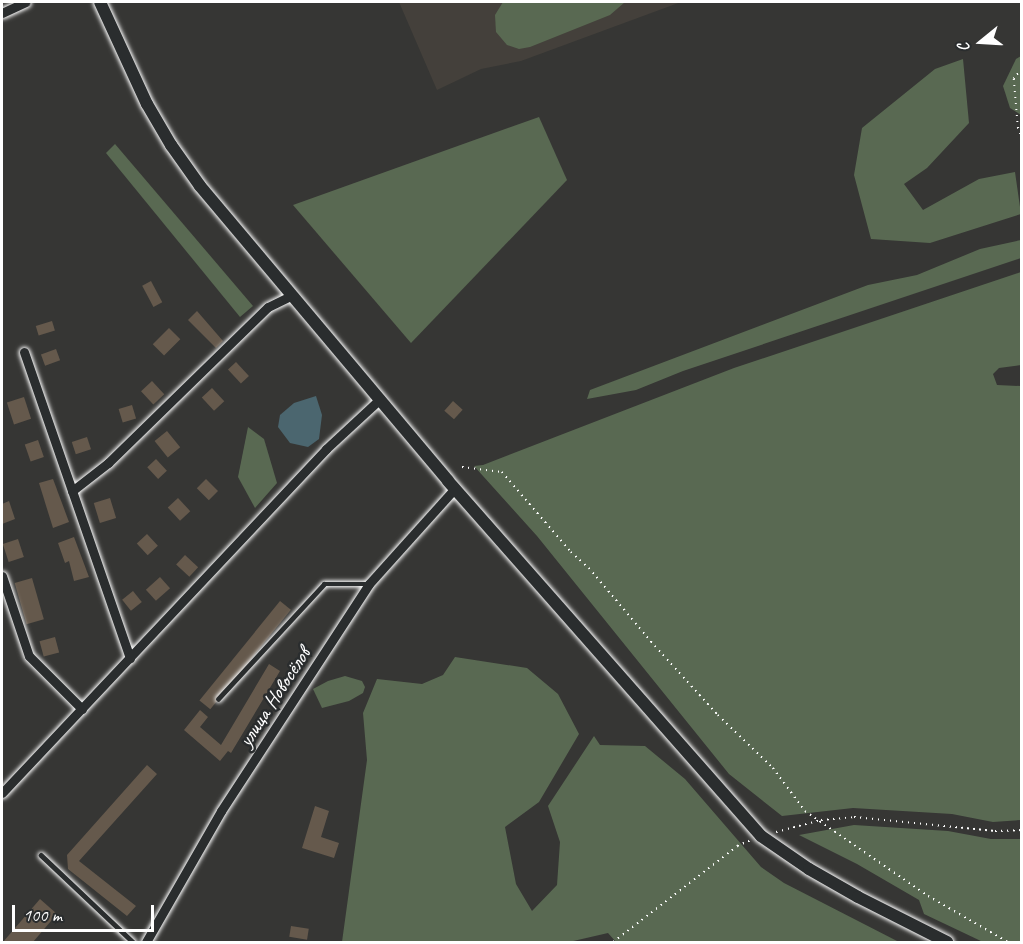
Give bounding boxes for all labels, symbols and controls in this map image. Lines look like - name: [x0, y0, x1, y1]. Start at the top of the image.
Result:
- north arrow: [951, 12, 1011, 72]
- text: С: [953, 41, 975, 54]
- street label: улица Новосёлов: [233, 643, 315, 751]
- scale bar: [15, 893, 158, 931]
- text: 100 m: [23, 904, 62, 926]

